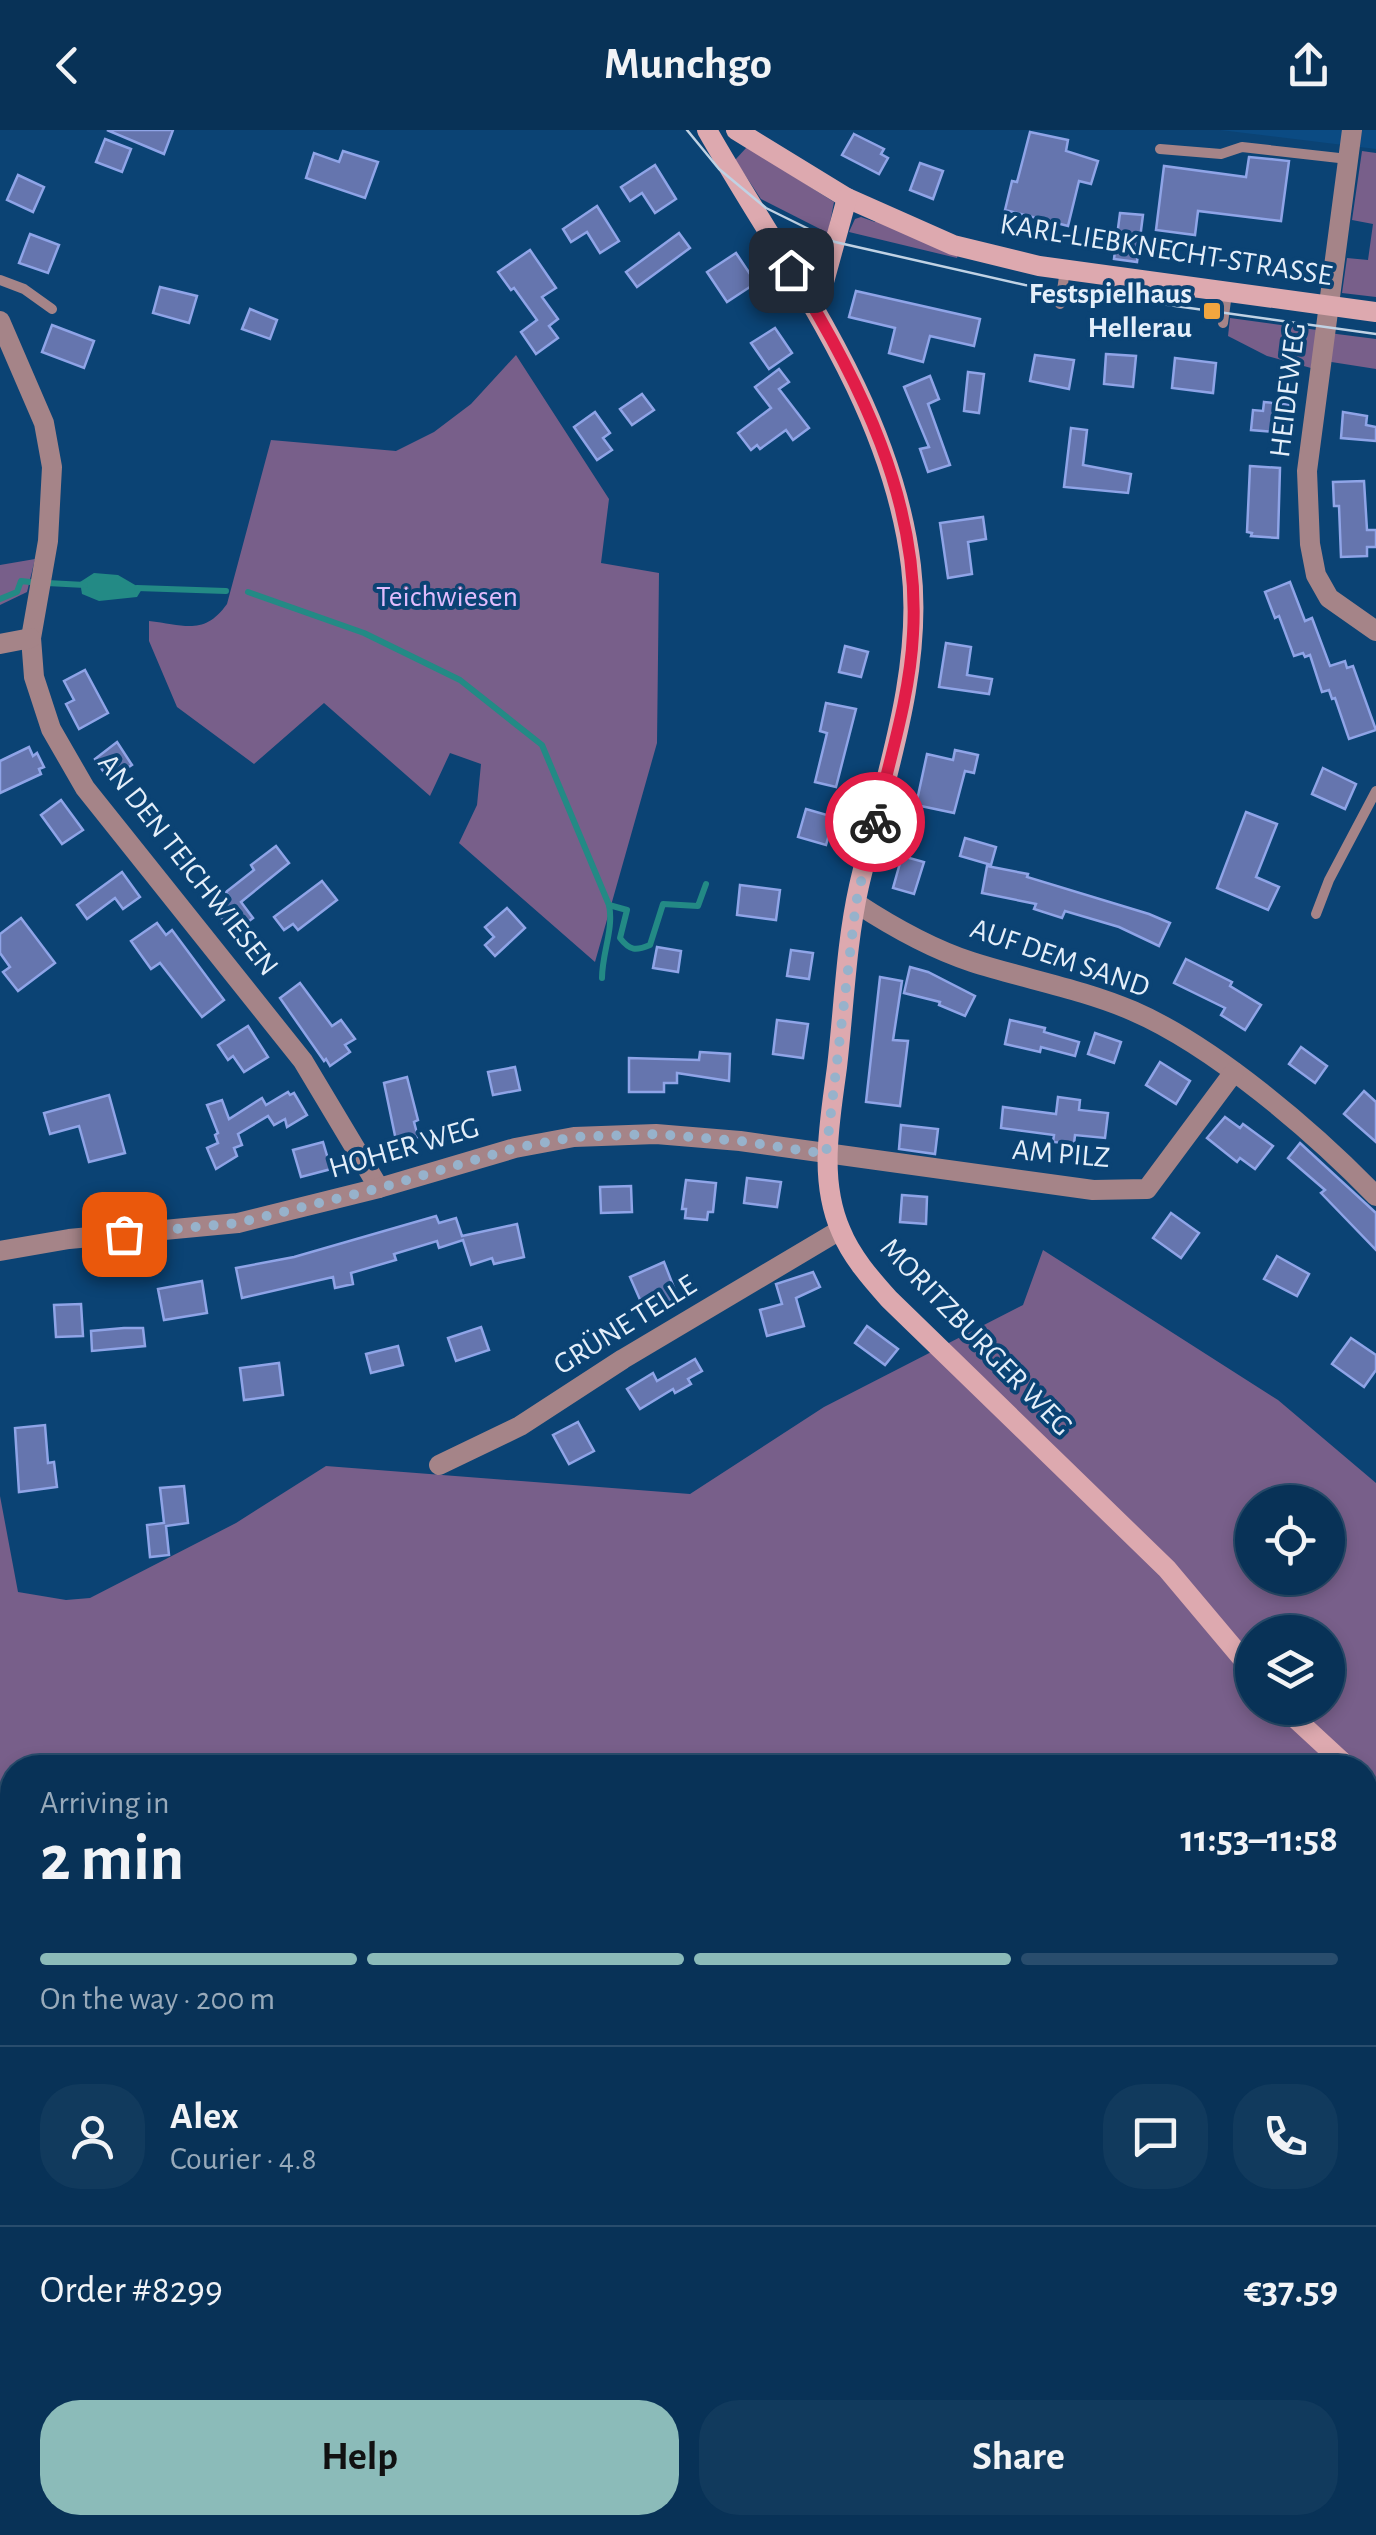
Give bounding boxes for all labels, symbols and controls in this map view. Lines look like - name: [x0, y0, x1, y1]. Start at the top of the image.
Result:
- icon: back: [40, 38, 95, 93]
- icon: share: [1281, 38, 1336, 93]
- text: Munchgo: [604, 42, 772, 87]
- street label: KARL-LIEBKNECHT-STRASSE: [998, 209, 1334, 291]
- pin: [749, 228, 834, 313]
- icon: home: [764, 243, 819, 298]
- place label: Festspielhaus Hellerau: [1029, 279, 1192, 343]
- marker: Festspielhaus Hellerau: [1201, 300, 1223, 322]
- street label: HEIDEWEG: [1265, 321, 1311, 459]
- park label: Teichwiesen: [376, 582, 518, 612]
- street label: AN DEN TEICHWIESEN: [92, 748, 284, 982]
- courier: [825, 772, 925, 872]
- icon: bike: [848, 795, 903, 850]
- street label: AUF DEM SAND: [967, 913, 1153, 1003]
- street label: HOHER WEG: [326, 1112, 482, 1184]
- street label: AM PILZ: [1011, 1135, 1111, 1173]
- pin: [82, 1192, 167, 1277]
- icon: bag: [97, 1207, 152, 1262]
- street label: MORITZBURGER WEG: [874, 1232, 1078, 1442]
- street label: GRÜNE TELLE: [548, 1269, 701, 1380]
- map controls: [1235, 1485, 1345, 1725]
- button: locate: [1235, 1485, 1345, 1595]
- button: layers: [1235, 1615, 1345, 1725]
- text: Arriving in: [40, 1787, 169, 1819]
- text: 11:53–11:58: [1180, 1821, 1338, 1859]
- text: 2 min: [40, 1827, 184, 1892]
- text: On the way · 200 m: [40, 1983, 275, 2015]
- button: person: [40, 2084, 145, 2189]
- button: chat: [1103, 2084, 1208, 2189]
- button: phone: [1233, 2084, 1338, 2189]
- text: Alex: [170, 2098, 239, 2136]
- text: Courier · 4.8: [170, 2143, 317, 2175]
- text: Order #8299: [40, 2272, 223, 2310]
- text: €37.59: [1244, 2272, 1338, 2310]
- button: Help: [40, 2400, 679, 2515]
- button: Share: [699, 2400, 1338, 2515]

